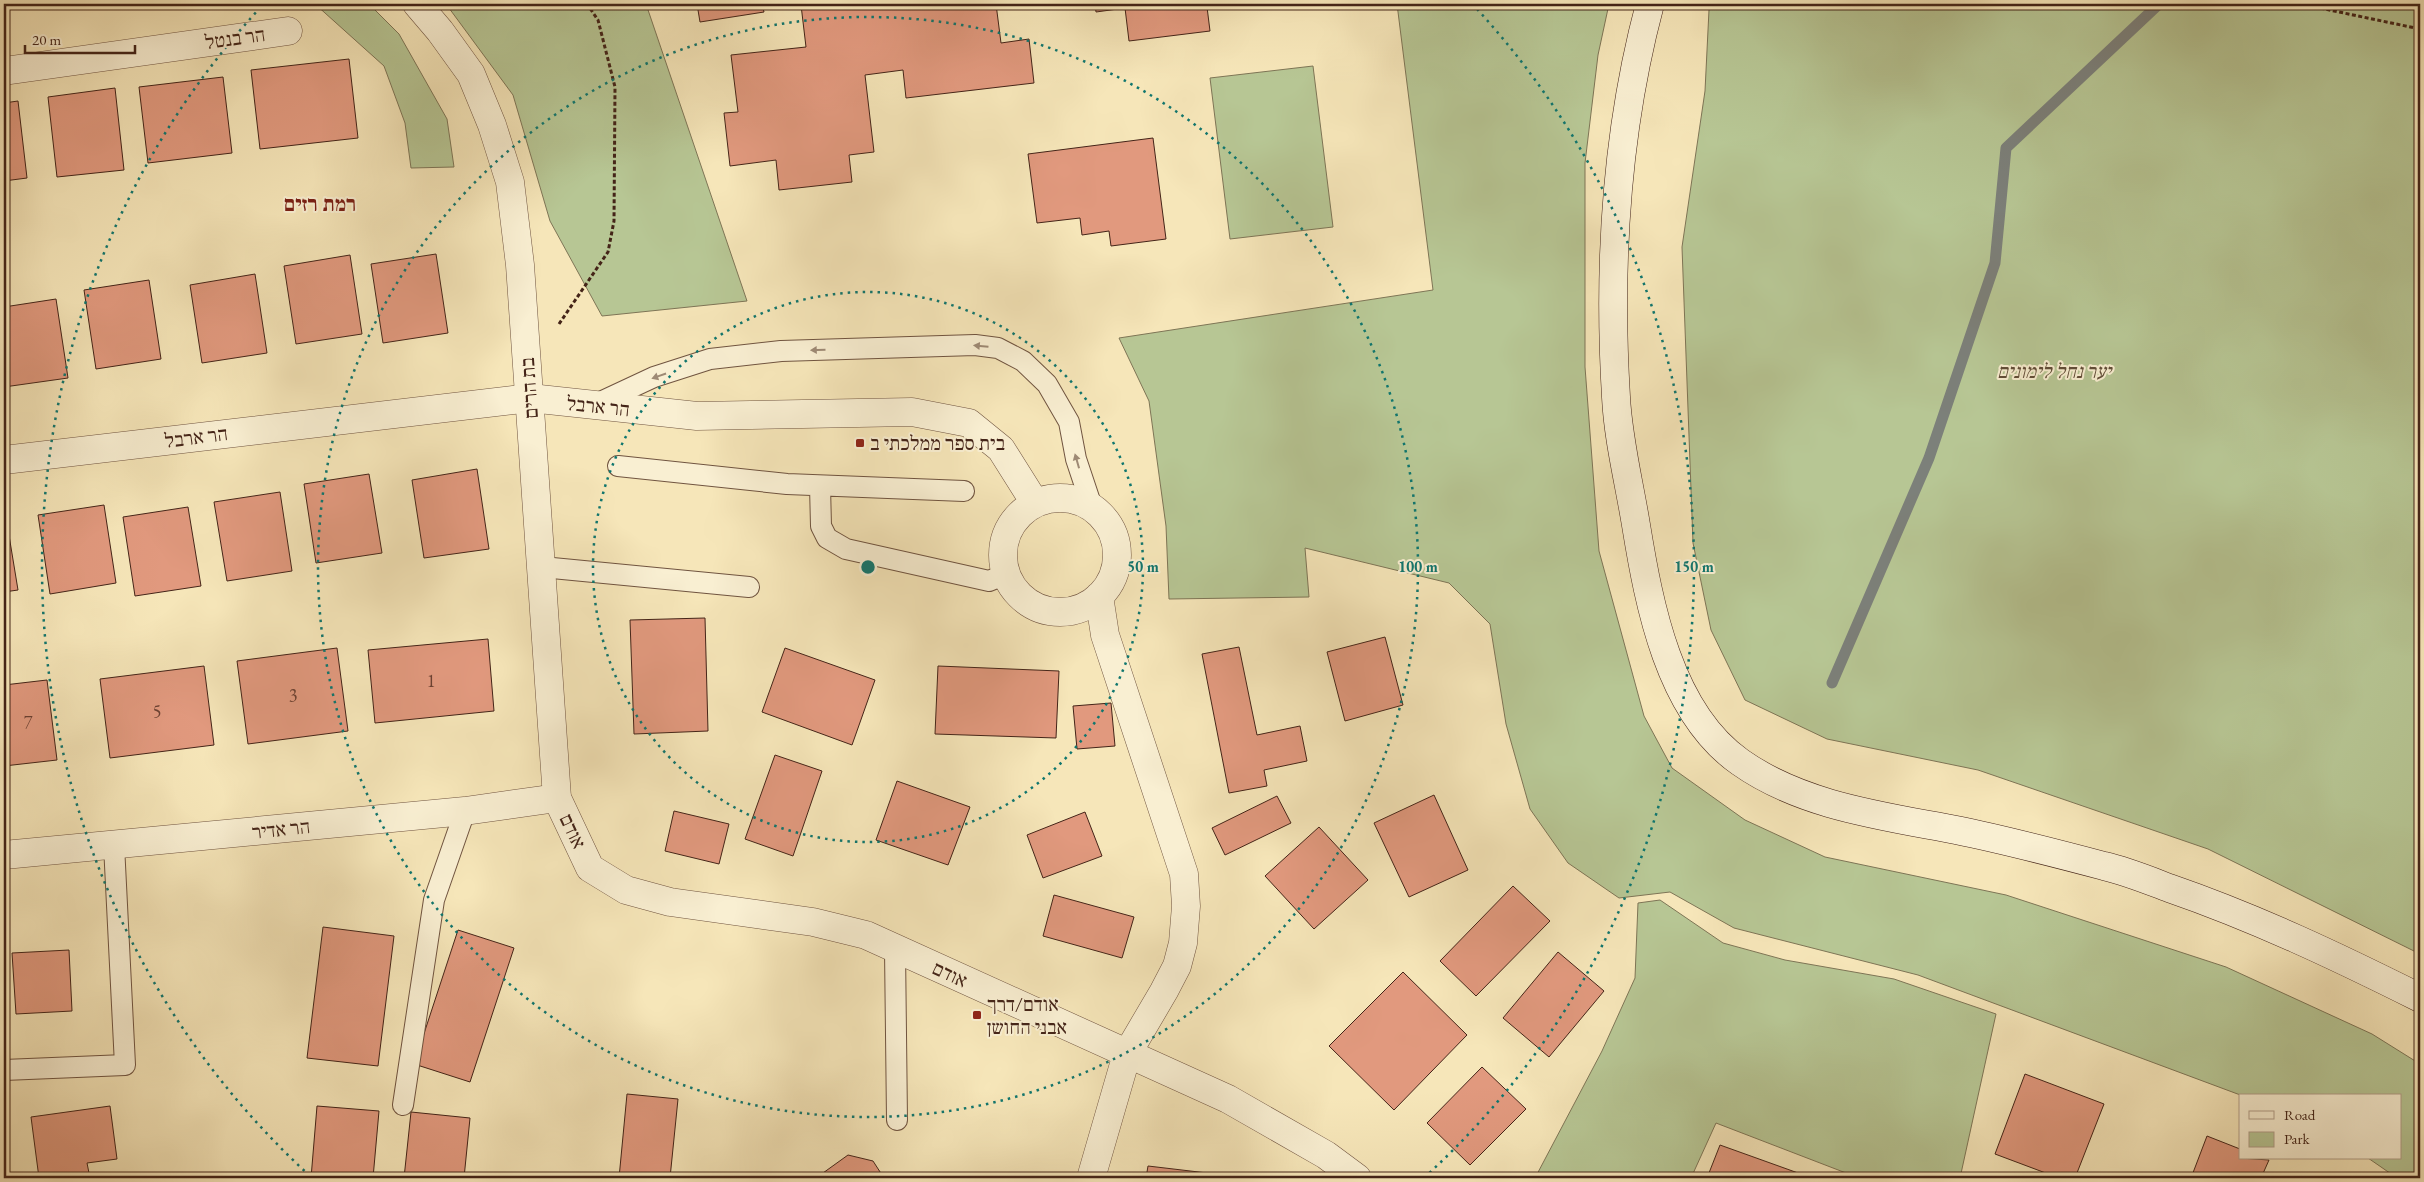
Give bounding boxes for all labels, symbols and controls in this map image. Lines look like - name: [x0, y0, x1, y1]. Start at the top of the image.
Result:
- street label: הר בנטל: [203, 21, 267, 55]
- scale bar: [25, 22, 135, 54]
- text: 20 m: [32, 30, 61, 49]
- district label: רמת רזים: [284, 190, 356, 217]
- one-way arrow: [972, 342, 988, 350]
- one-way arrow: [810, 346, 826, 354]
- street label: בת הרים: [514, 356, 544, 420]
- park label: יער נחל לימונים: [1997, 358, 2114, 384]
- one-way arrow: [651, 372, 666, 380]
- street label: הר ארבל: [565, 390, 631, 422]
- street label: הר ארבל: [163, 420, 229, 454]
- place label: בית ספר ממלכתי ב: [870, 430, 1005, 456]
- marker: בית ספר ממלכתי ב: [854, 437, 866, 449]
- one-way arrow: [1073, 453, 1081, 469]
- text: 50 m: [1127, 557, 1159, 576]
- text: 100 m: [1398, 557, 1438, 576]
- text: 150 m: [1674, 557, 1714, 576]
- centre of rings: [859, 558, 877, 576]
- house number: 1: [427, 669, 435, 692]
- house number: 3: [289, 684, 297, 707]
- house number: 5: [153, 700, 161, 723]
- house number: 7: [24, 711, 33, 734]
- street label: אודם: [554, 809, 592, 853]
- street label: הר אדיר: [251, 813, 311, 845]
- street label: אודם: [928, 955, 972, 993]
- place label: אודם/דרך אבני החושן: [987, 991, 1067, 1040]
- marker: אודם/דרך אבני החושן: [971, 1009, 983, 1021]
- legend: [2239, 1094, 2402, 1160]
- text: Road: [2284, 1105, 2316, 1124]
- text: Park: [2284, 1129, 2311, 1148]

